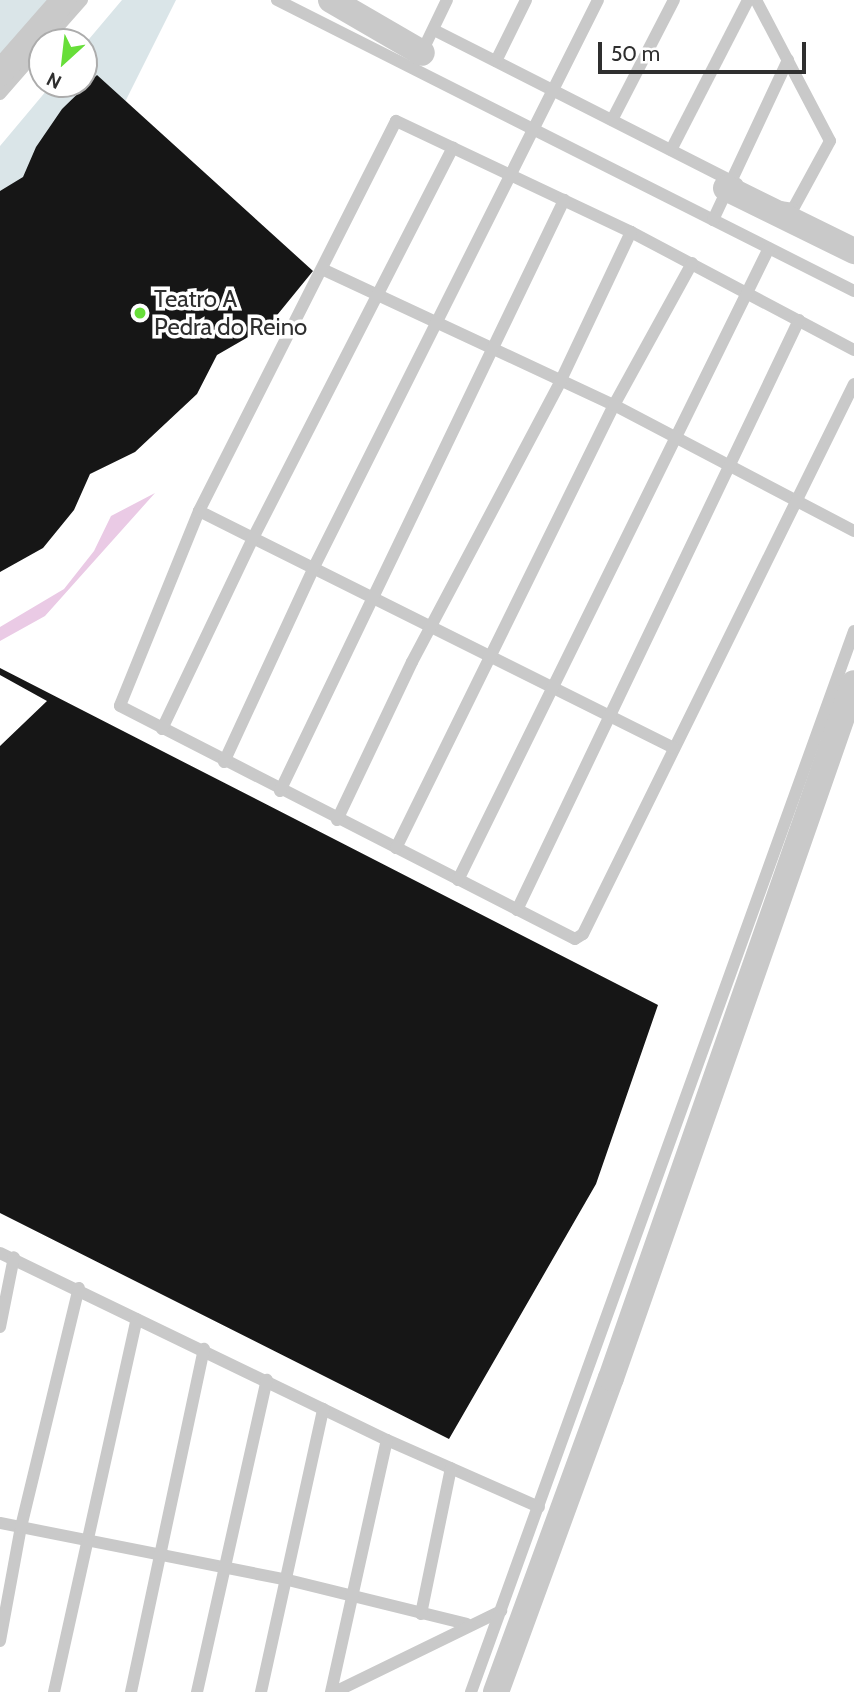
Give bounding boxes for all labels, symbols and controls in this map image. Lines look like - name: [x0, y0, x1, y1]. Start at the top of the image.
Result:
- north arrow: [28, 28, 98, 98]
- scale bar: [602, 28, 810, 72]
- text: 50 m: [611, 41, 660, 66]
- text: N: [43, 67, 65, 94]
- place label: Teatro A Pedra do Reino: [154, 285, 307, 341]
- marker: Teatro A Pedra do Reino: [132, 305, 148, 321]

